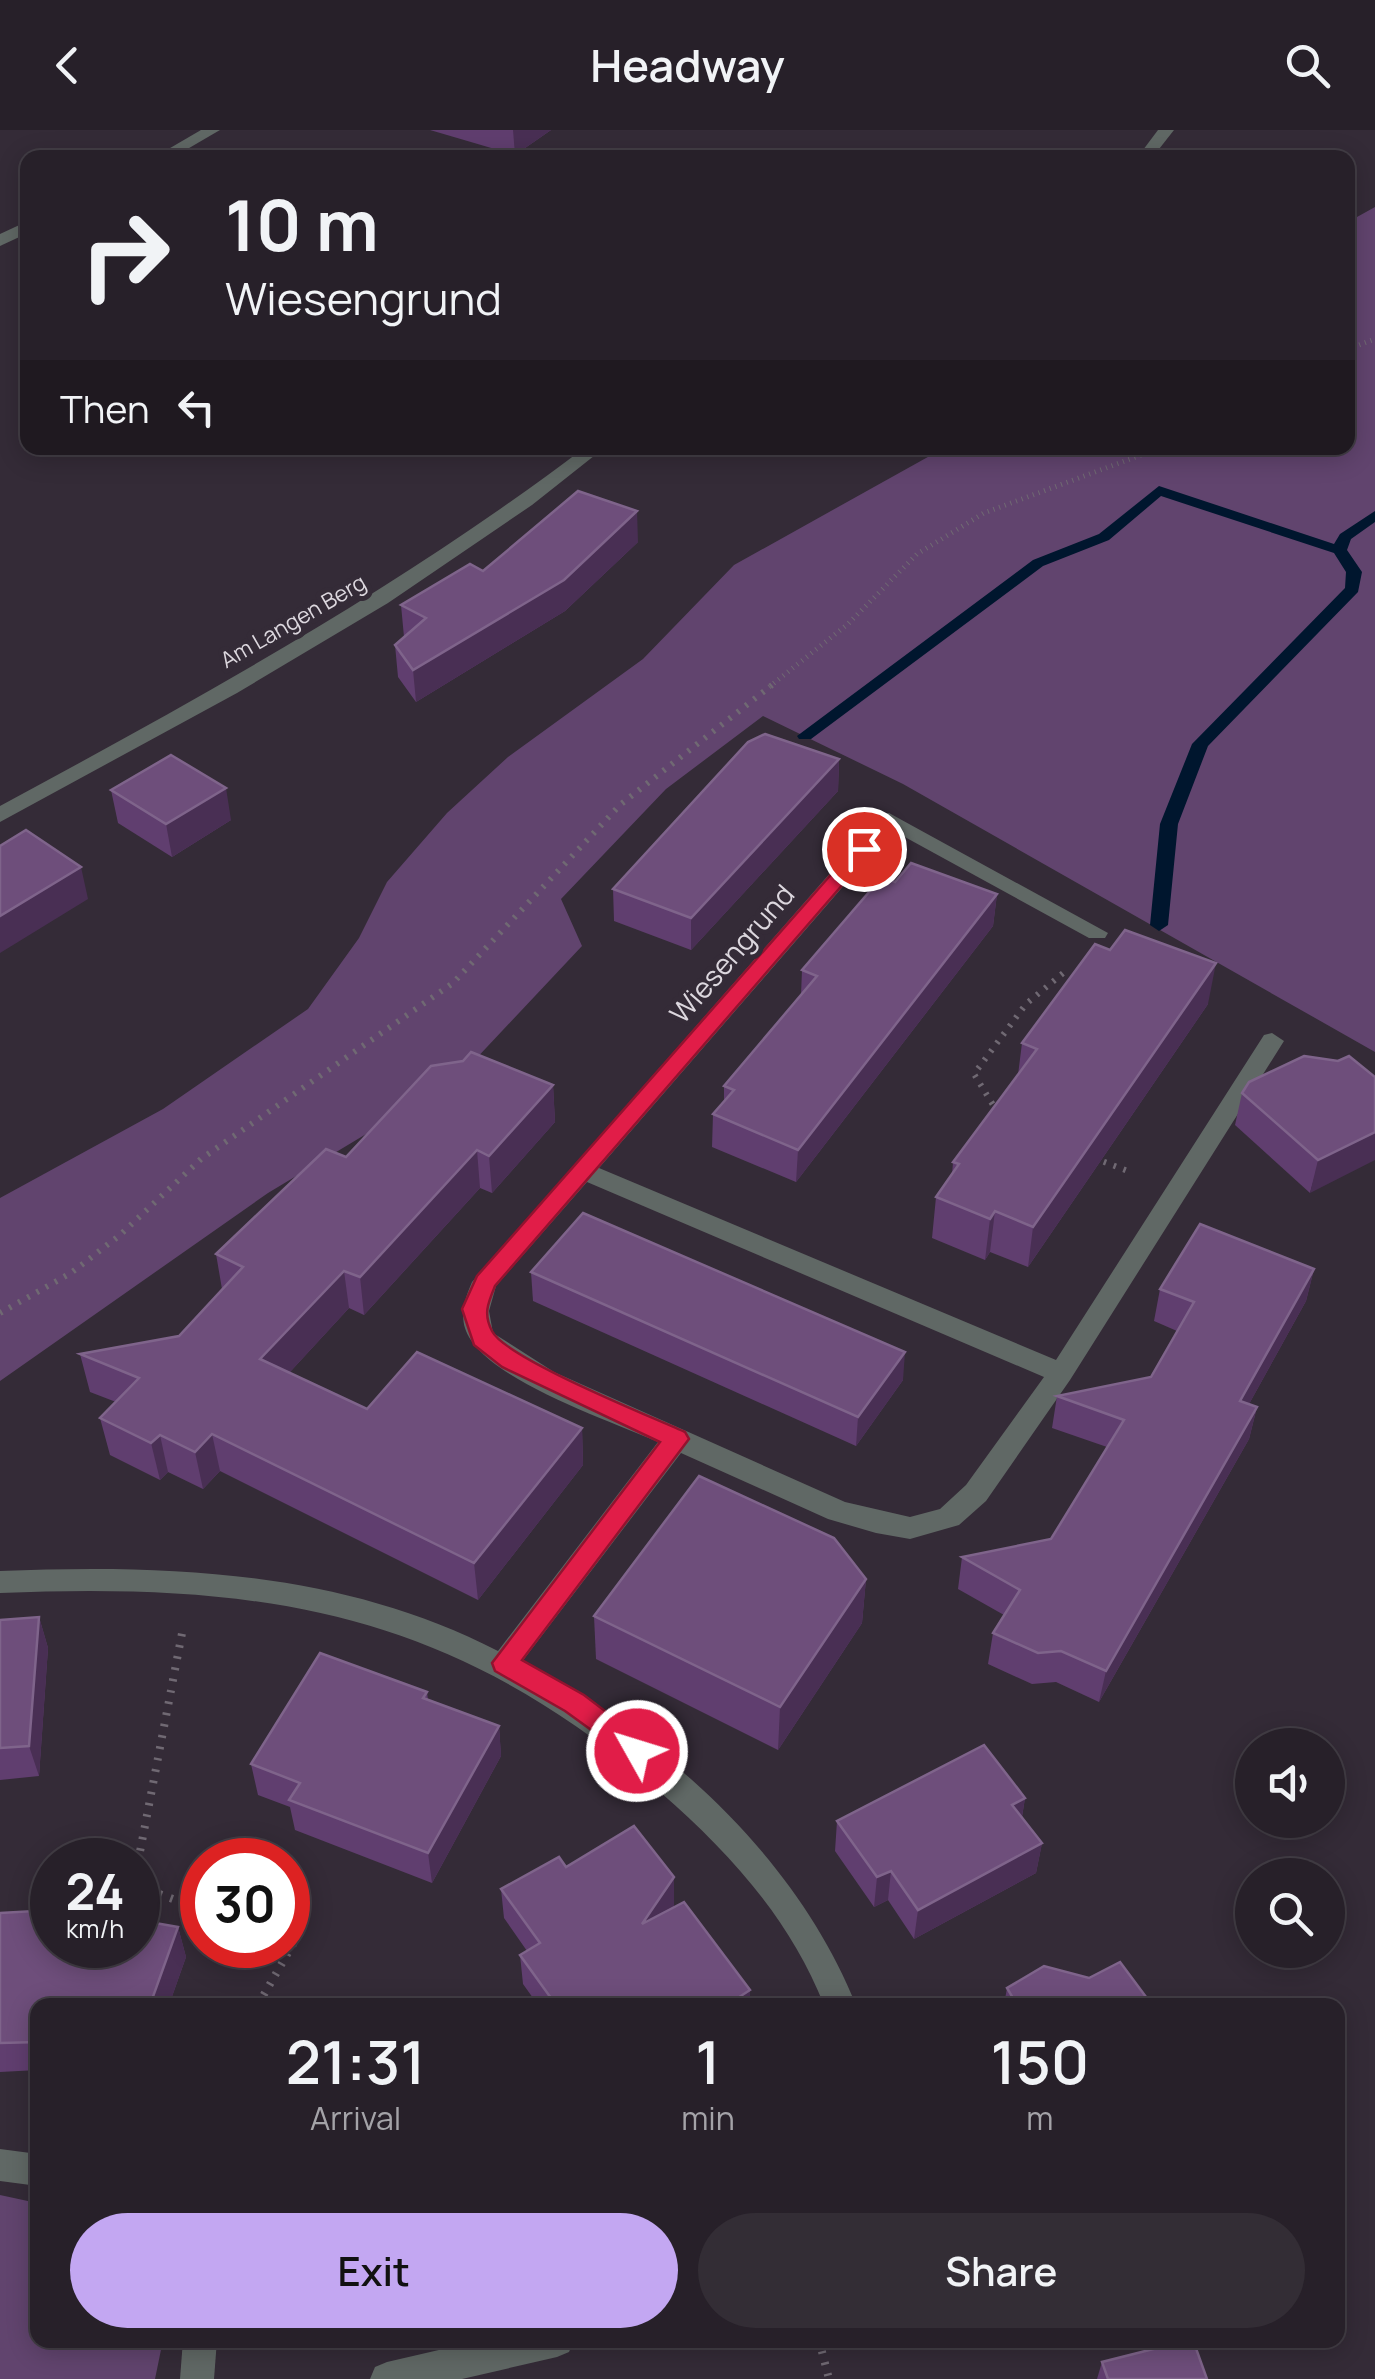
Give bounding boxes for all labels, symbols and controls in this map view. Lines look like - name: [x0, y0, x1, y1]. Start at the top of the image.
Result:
- text: Headway: [590, 34, 785, 96]
- icon: back: [40, 38, 95, 93]
- icon: search: [1280, 38, 1335, 93]
- text: 10 m: [225, 176, 379, 272]
- icon: right: [60, 190, 190, 320]
- text: Wiesengrund: [225, 267, 502, 329]
- icon: left: [169, 380, 224, 435]
- text: Then: [60, 382, 149, 434]
- street label: Am Langen Berg: [215, 567, 371, 675]
- pin: [822, 807, 907, 892]
- icon: arrive: [837, 822, 892, 877]
- street label: Wiesengrund: [660, 876, 802, 1031]
- position arrow: [585, 1699, 689, 1803]
- map controls: [1235, 1728, 1345, 1968]
- button: sound: [1235, 1728, 1345, 1838]
- speed limit sign: 30: [180, 1838, 310, 1968]
- text: 24: [65, 1857, 125, 1925]
- button: search: [1235, 1858, 1345, 1968]
- text: km/h: [66, 1911, 124, 1946]
- text: 21:31: [286, 2020, 426, 2102]
- text: 1: [695, 2020, 721, 2102]
- text: 150: [990, 2020, 1089, 2102]
- text: Arrival: [310, 2096, 401, 2140]
- text: min: [681, 2096, 735, 2140]
- text: m: [1026, 2096, 1053, 2140]
- button: Exit: [70, 2213, 678, 2328]
- button: Share: [698, 2213, 1305, 2328]

